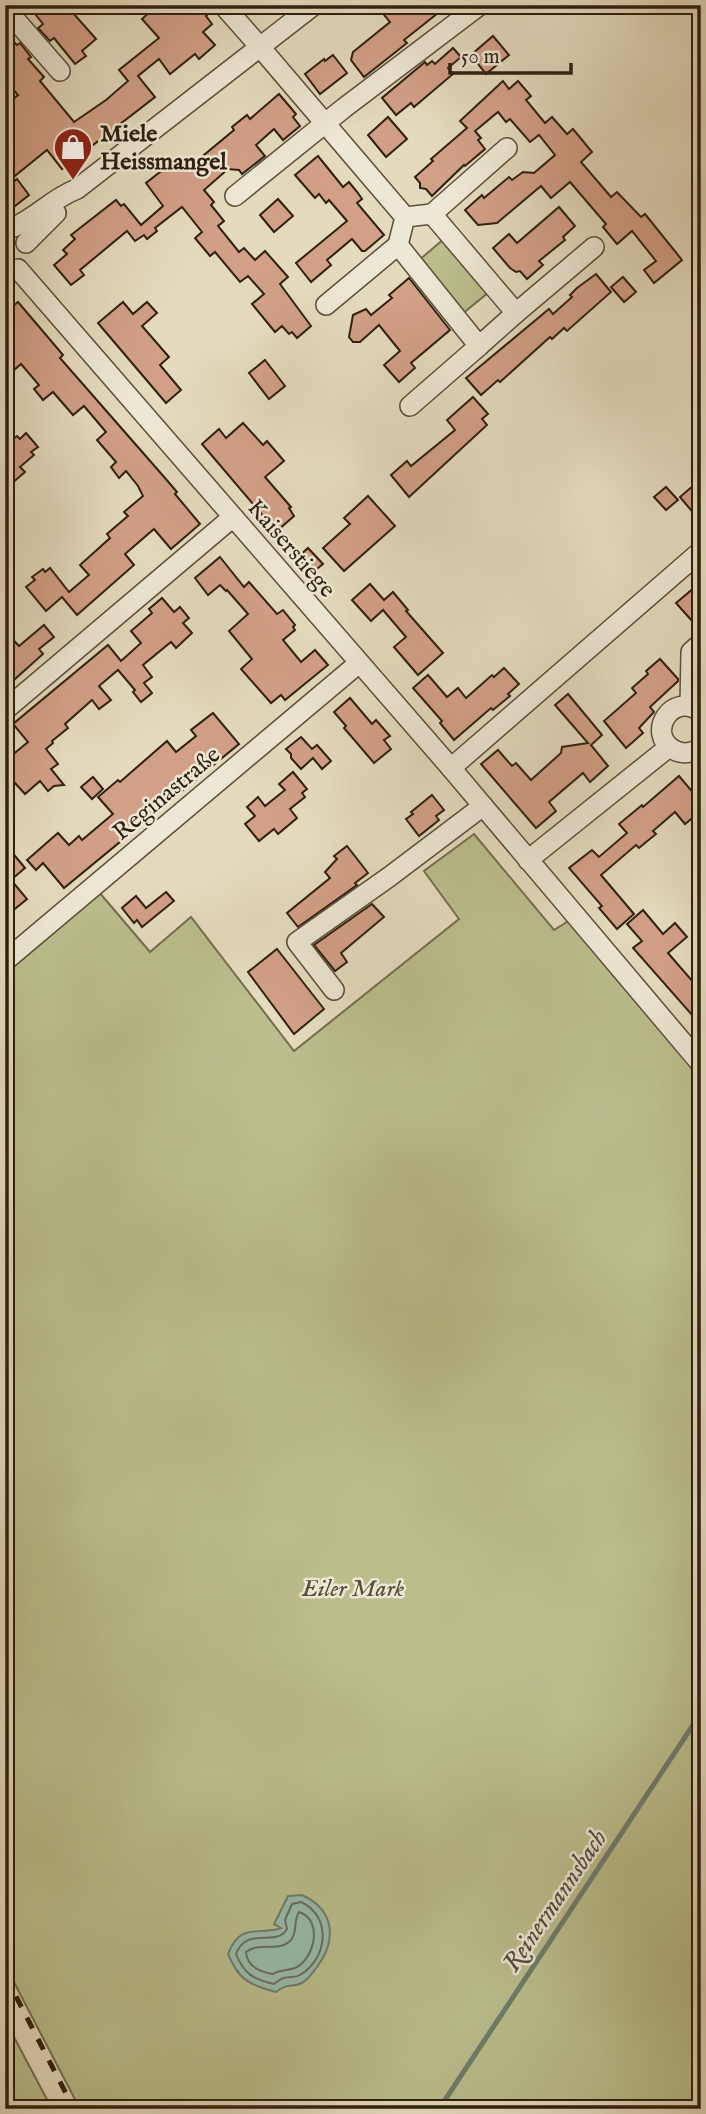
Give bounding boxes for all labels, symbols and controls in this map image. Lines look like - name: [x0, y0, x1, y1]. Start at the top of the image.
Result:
- scale bar: [450, 32, 571, 76]
- text: 50 m: [461, 44, 500, 71]
- place label: Miele Heissmangel: [100, 119, 227, 178]
- shop icon: Miele Heissmangel: [52, 126, 94, 181]
- street label: Kaiserstiege: [240, 493, 342, 605]
- street label: Reginastraße: [107, 740, 227, 848]
- park label: Eiler Mark: [301, 1574, 405, 1605]
- water label: Reinermannsbach: [496, 1823, 615, 1978]

